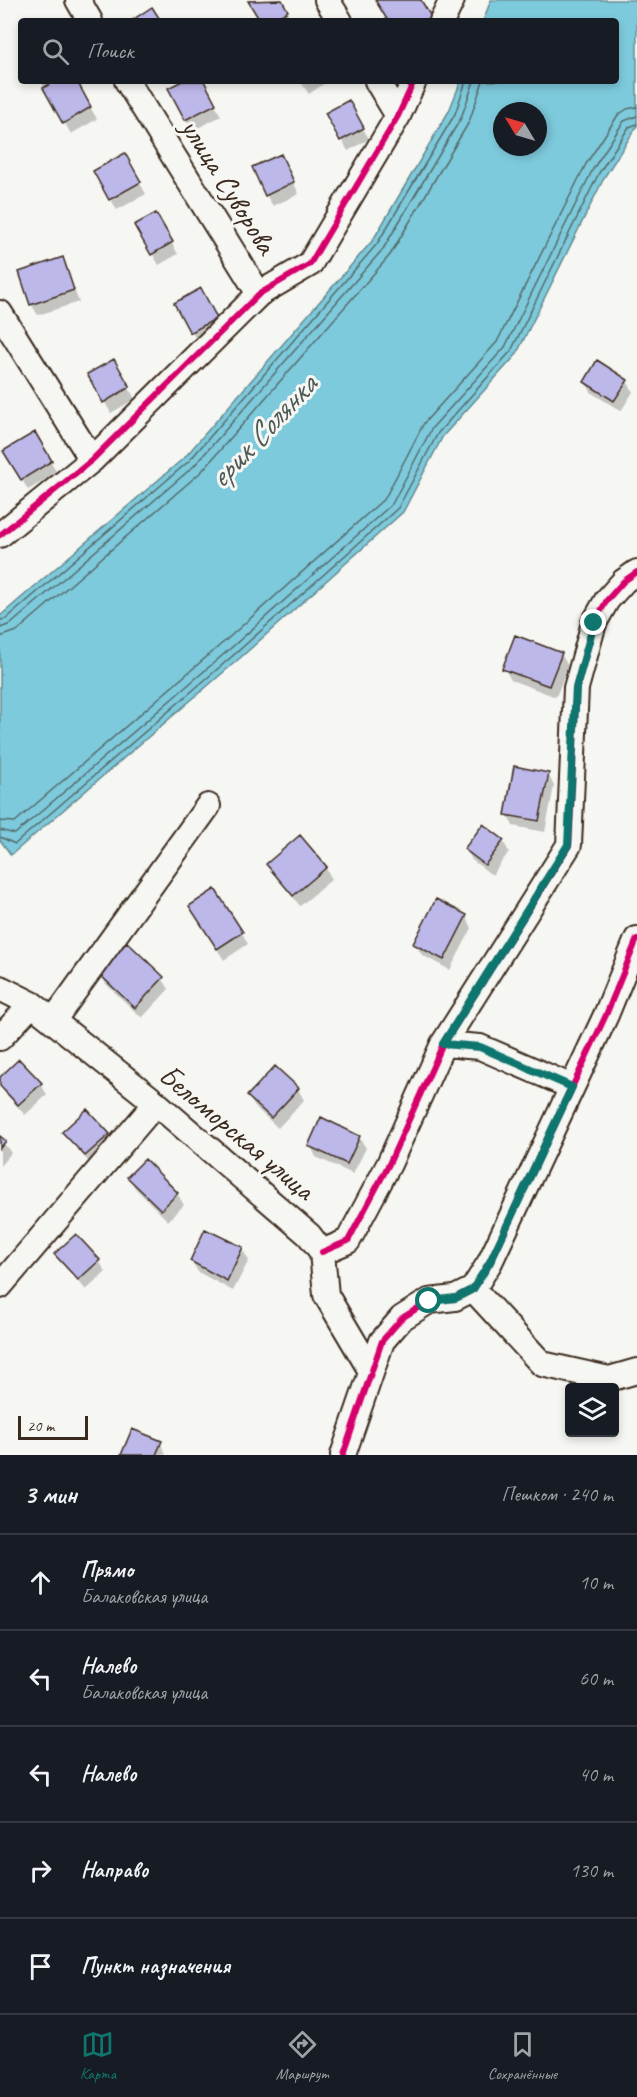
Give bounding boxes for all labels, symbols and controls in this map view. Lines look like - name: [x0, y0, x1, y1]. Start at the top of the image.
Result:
- search box: [18, 18, 619, 84]
- icon: search: [39, 35, 72, 68]
- text: Поиск: [87, 37, 133, 65]
- north arrow: [493, 102, 547, 156]
- street label: улица Суворова: [171, 109, 287, 263]
- water label: ерик Солянка: [199, 363, 328, 497]
- route end: [580, 609, 606, 635]
- street label: Беломорская улица: [151, 1056, 324, 1209]
- route start: [415, 1287, 441, 1313]
- map controls: [565, 1383, 619, 1437]
- button: layers: [565, 1383, 619, 1437]
- scale bar: [18, 1413, 88, 1440]
- text: 20 m: [27, 1416, 54, 1436]
- text: 3 мин: [24, 1478, 77, 1511]
- text: Пешком · 240 m: [501, 1482, 613, 1507]
- text: Прямо: [81, 1556, 133, 1584]
- icon: ahead: [24, 1566, 57, 1599]
- text: 10 m: [579, 1570, 613, 1595]
- text: Балаковская улица: [81, 1584, 207, 1609]
- text: Налево: [81, 1652, 137, 1680]
- icon: left: [24, 1662, 57, 1695]
- text: 60 m: [579, 1666, 613, 1691]
- text: Балаковская улица: [81, 1680, 207, 1705]
- icon: left: [24, 1758, 57, 1791]
- text: Налево: [81, 1760, 137, 1788]
- text: 40 m: [579, 1762, 613, 1787]
- icon: right: [24, 1854, 57, 1887]
- text: Направо: [81, 1856, 148, 1884]
- text: 130 m: [570, 1858, 613, 1883]
- icon: arrive: [24, 1950, 57, 1983]
- text: Пункт назначения: [81, 1952, 230, 1980]
- tab: Карта: [80, 2028, 116, 2084]
- tab: Маршрут: [276, 2028, 328, 2084]
- tab: Сохранённые: [488, 2028, 557, 2084]

